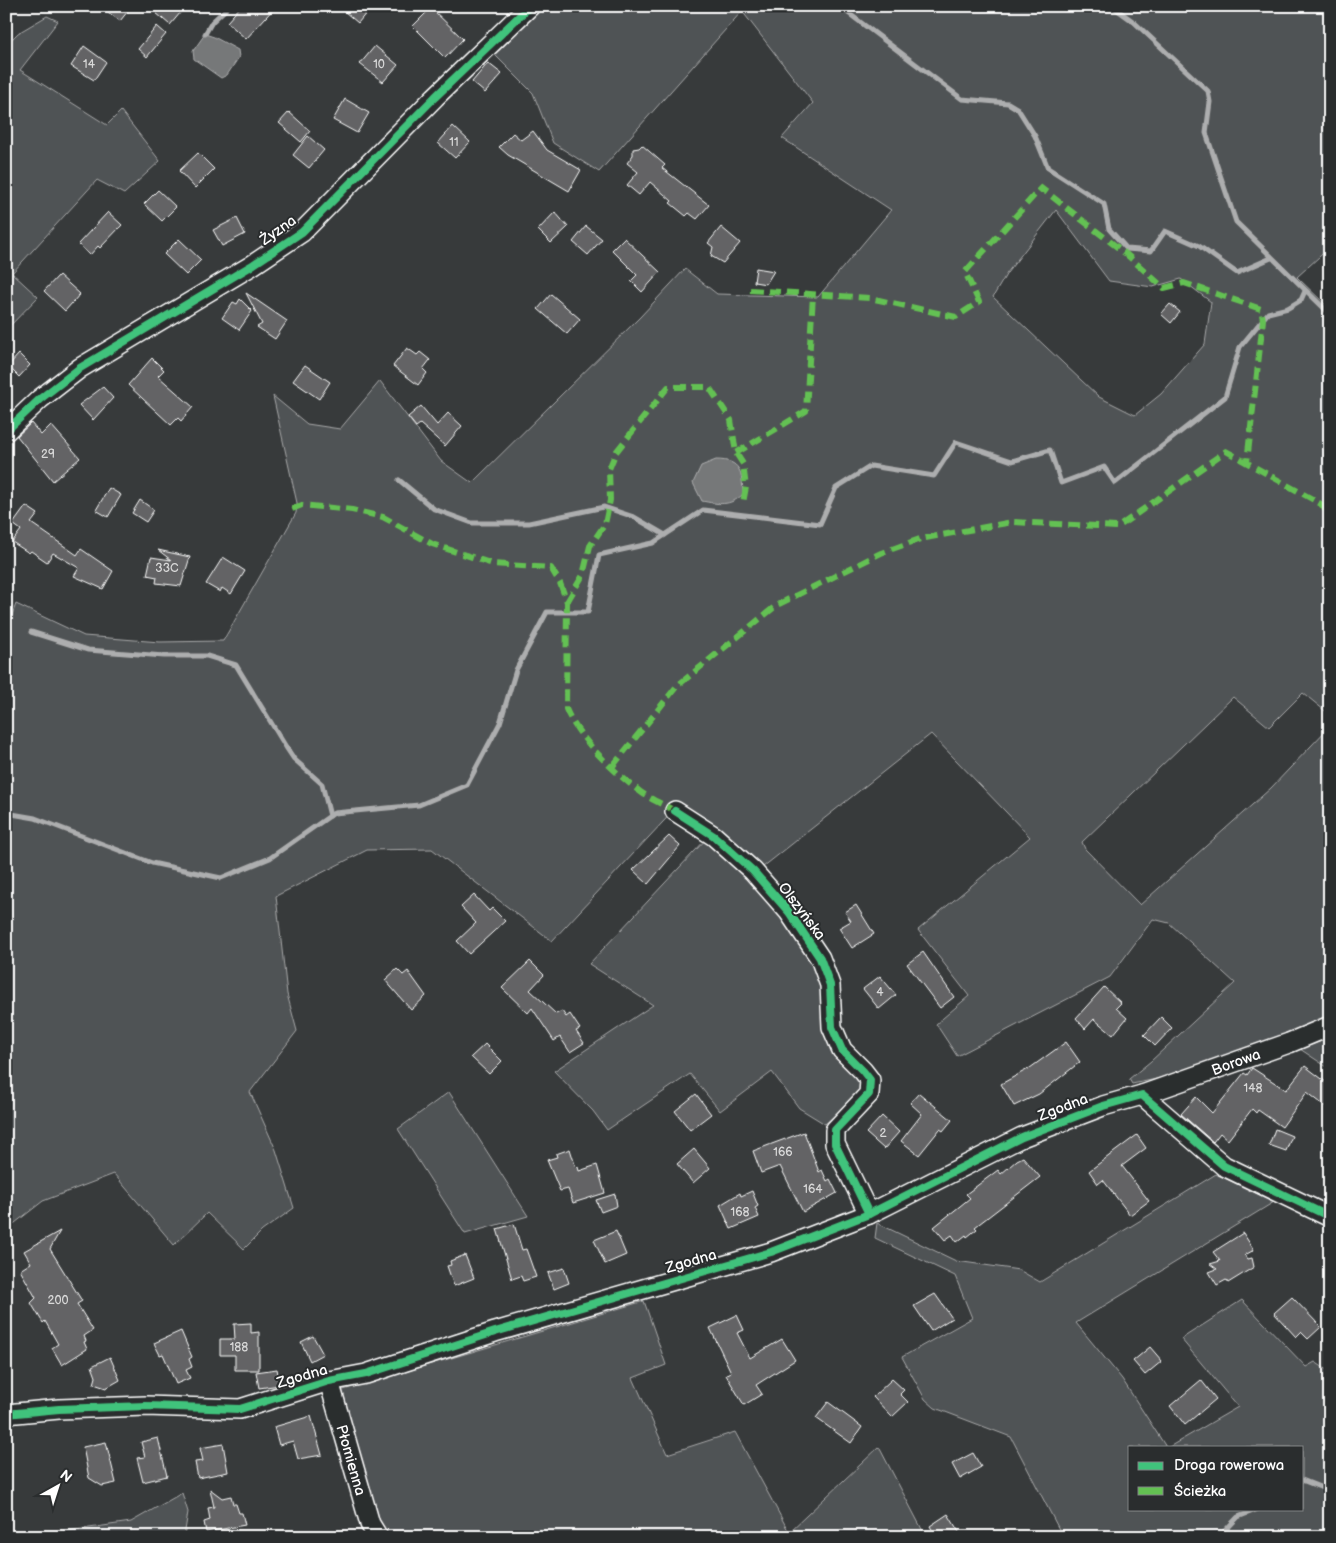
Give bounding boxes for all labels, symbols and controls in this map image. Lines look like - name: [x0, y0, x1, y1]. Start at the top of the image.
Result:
- house number: 14: [83, 57, 96, 72]
- house number: 10: [373, 57, 385, 72]
- house number: 11: [449, 135, 459, 150]
- street label: Żyzna: [256, 211, 300, 250]
- house number: 29: [41, 447, 55, 462]
- house number: 33C: [155, 561, 179, 576]
- street label: Olszyńska: [774, 879, 829, 944]
- house number: 4: [876, 985, 884, 1000]
- street label: Borowa: [1209, 1045, 1263, 1080]
- house number: 148: [1244, 1081, 1262, 1096]
- street label: Zgodna: [1035, 1089, 1091, 1126]
- house number: 2: [879, 1126, 887, 1141]
- house number: 166: [773, 1145, 793, 1160]
- house number: 164: [803, 1182, 823, 1197]
- house number: 168: [731, 1205, 749, 1220]
- street label: Zgodna: [663, 1245, 719, 1278]
- house number: 200: [47, 1293, 69, 1308]
- house number: 188: [230, 1340, 248, 1355]
- street label: Zgodna: [274, 1360, 330, 1393]
- street label: Płomienna: [331, 1423, 370, 1498]
- legend: [1128, 1446, 1304, 1510]
- text: Droga rowerowa: [1174, 1456, 1284, 1475]
- north arrow: [32, 1460, 82, 1510]
- text: N: [56, 1466, 75, 1486]
- text: Ścieżka: [1174, 1482, 1226, 1501]

